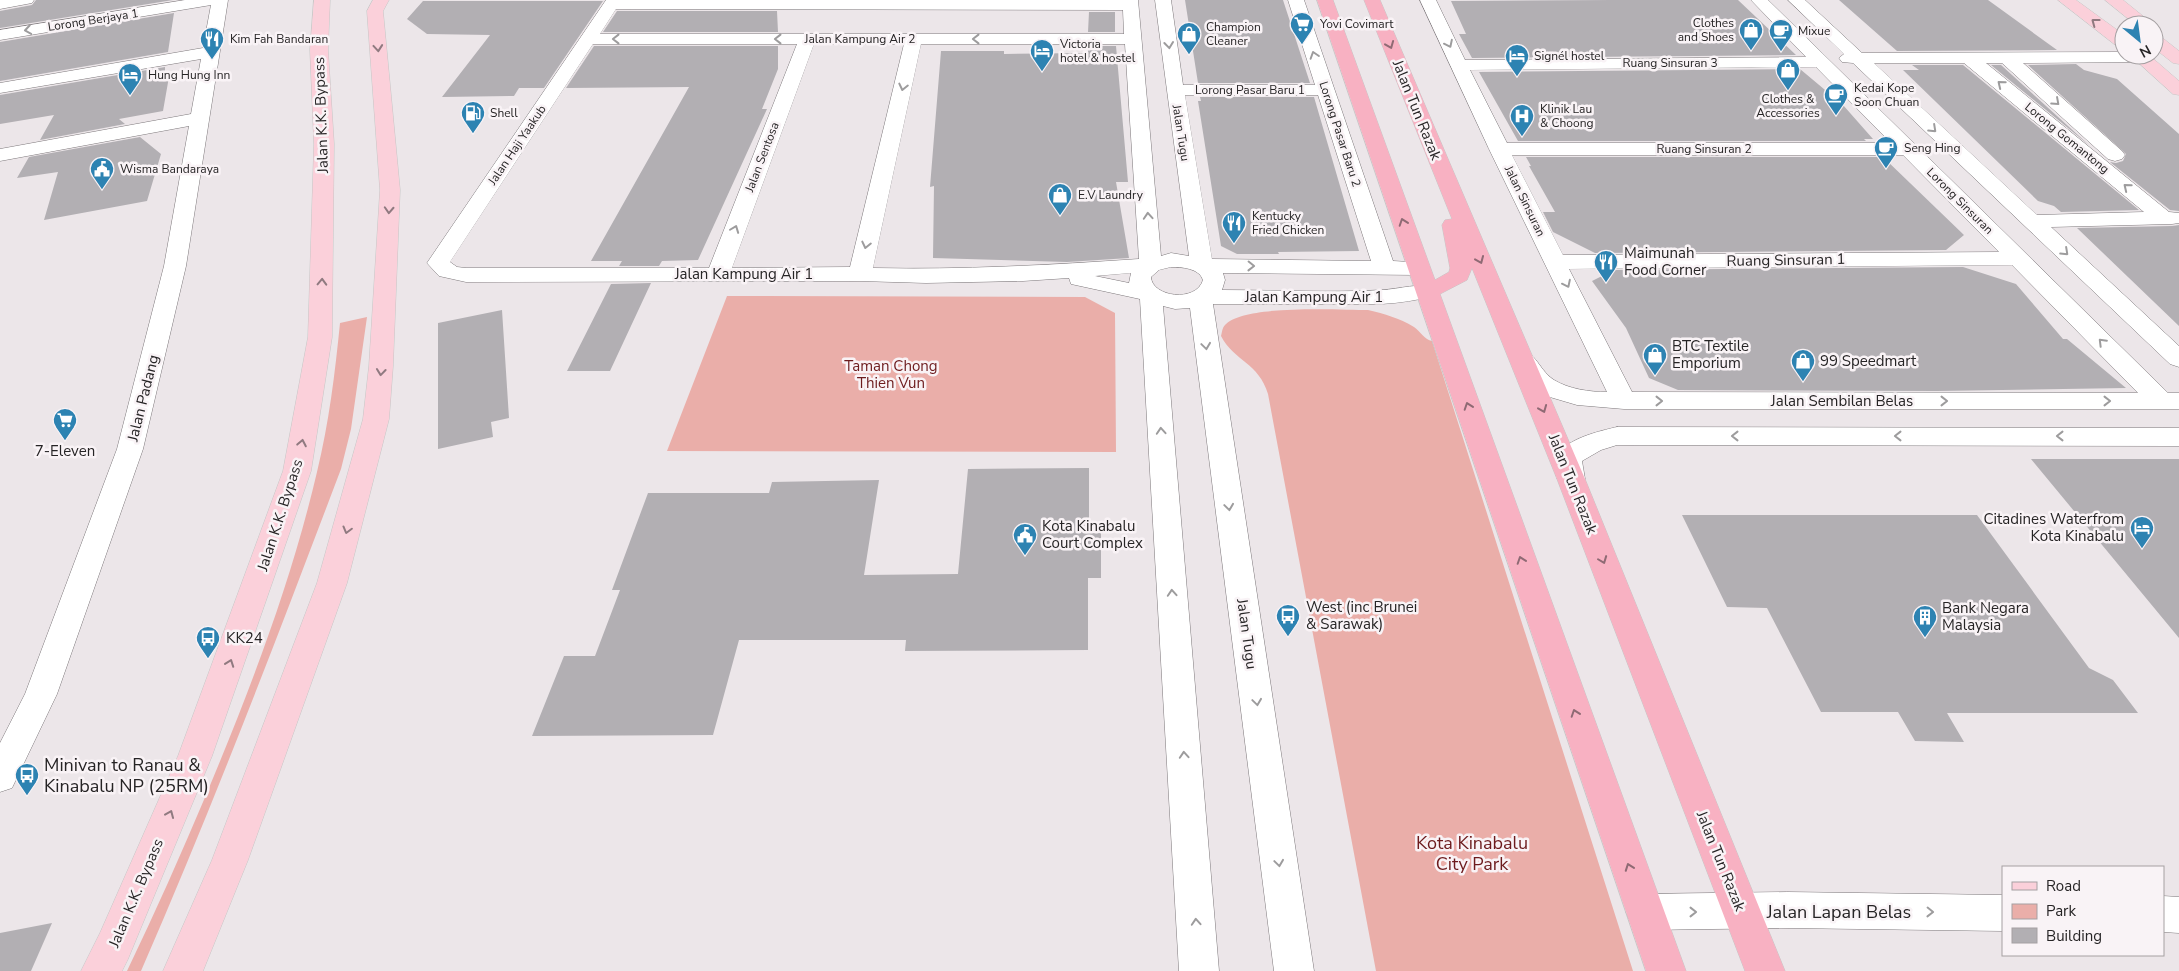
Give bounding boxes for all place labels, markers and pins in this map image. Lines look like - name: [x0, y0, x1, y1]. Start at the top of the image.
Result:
- supermarket icon: Yovi Covimart: [1289, 11, 1315, 45]
- place label: Clothes and Shoes: [1678, 15, 1734, 45]
- place label: Yovi Covimart: [1319, 16, 1394, 32]
- shop icon: Clothes and Shoes: [1738, 17, 1764, 51]
- cafe icon: Mixue: [1768, 18, 1794, 52]
- place label: Champion Cleaner: [1206, 19, 1261, 49]
- shop icon: Champion Cleaner: [1176, 21, 1202, 55]
- place label: Mixue: [1798, 23, 1830, 39]
- restaurant icon: Kim Fah Bandaran: [199, 26, 225, 60]
- place label: Kim Fah Bandaran: [230, 31, 328, 47]
- place label: Victoria hotel & hostel: [1059, 36, 1136, 66]
- hotel icon: Victoria hotel & hostel: [1029, 38, 1055, 72]
- hotel icon: Signél hostel: [1504, 43, 1530, 77]
- place label: Signél hostel: [1534, 48, 1605, 64]
- shop icon: Clothes & Accessories: [1775, 57, 1801, 91]
- hotel icon: Hung Hung Inn: [117, 62, 143, 96]
- place label: Hung Hung Inn: [148, 67, 230, 83]
- place label: Kedai Kope Soon Chuan: [1854, 80, 1919, 110]
- cafe icon: Kedai Kope Soon Chuan: [1823, 82, 1849, 116]
- place label: Clothes & Accessories: [1756, 91, 1820, 121]
- fuel station icon: Shell: [460, 100, 486, 134]
- place label: Klinik Lau & Choong: [1540, 101, 1593, 131]
- hospital icon: Klinik Lau & Choong: [1509, 103, 1535, 137]
- place label: Shell: [490, 105, 518, 121]
- cafe icon: Seng Hing: [1873, 135, 1899, 169]
- place label: Seng Hing: [1904, 140, 1960, 156]
- public building icon: Wisma Bandaraya: [89, 156, 115, 190]
- place label: Wisma Bandaraya: [120, 161, 219, 177]
- shop icon: E.V Laundry: [1047, 182, 1073, 216]
- place label: E.V Laundry: [1078, 187, 1144, 203]
- place label: Kentucky Fried Chicken: [1252, 208, 1324, 238]
- restaurant icon: Kentucky Fried Chicken: [1221, 210, 1247, 244]
- place label: Maimunah Food Corner: [1624, 243, 1707, 280]
- restaurant icon: Maimunah Food Corner: [1593, 249, 1619, 283]
- place label: BTC Textile Emporium: [1672, 336, 1749, 373]
- shop icon: BTC Textile Emporium: [1642, 342, 1668, 376]
- shop icon: 99 Speedmart: [1790, 348, 1816, 382]
- place label: 99 Speedmart: [1820, 351, 1917, 371]
- supermarket icon: 7-Eleven: [52, 407, 78, 441]
- place label: 7-Eleven: [35, 441, 95, 461]
- place label: Citadines Waterfrom Kota Kinabalu: [1983, 509, 2124, 546]
- hotel icon: Citadines Waterfrom Kota Kinabalu: [2129, 515, 2155, 549]
- place label: Kota Kinabalu Court Complex: [1042, 516, 1143, 553]
- public building icon: Kota Kinabalu Court Complex: [1012, 522, 1038, 556]
- place label: West (inc Brunei & Sarawak): [1306, 597, 1417, 634]
- place label: Bank Negara Malaysia: [1942, 598, 2029, 635]
- bus stop icon: West (inc Brunei & Sarawak): [1275, 603, 1301, 637]
- building icon: Bank Negara Malaysia: [1912, 604, 1938, 638]
- bus stop icon: KK24: [195, 625, 221, 659]
- place label: KK24: [226, 628, 263, 648]
- place label: Minivan to Ranau & Kinabalu NP (25RM): [44, 753, 209, 798]
- bus stop icon: Minivan to Ranau & Kinabalu NP (25RM): [14, 762, 40, 796]

